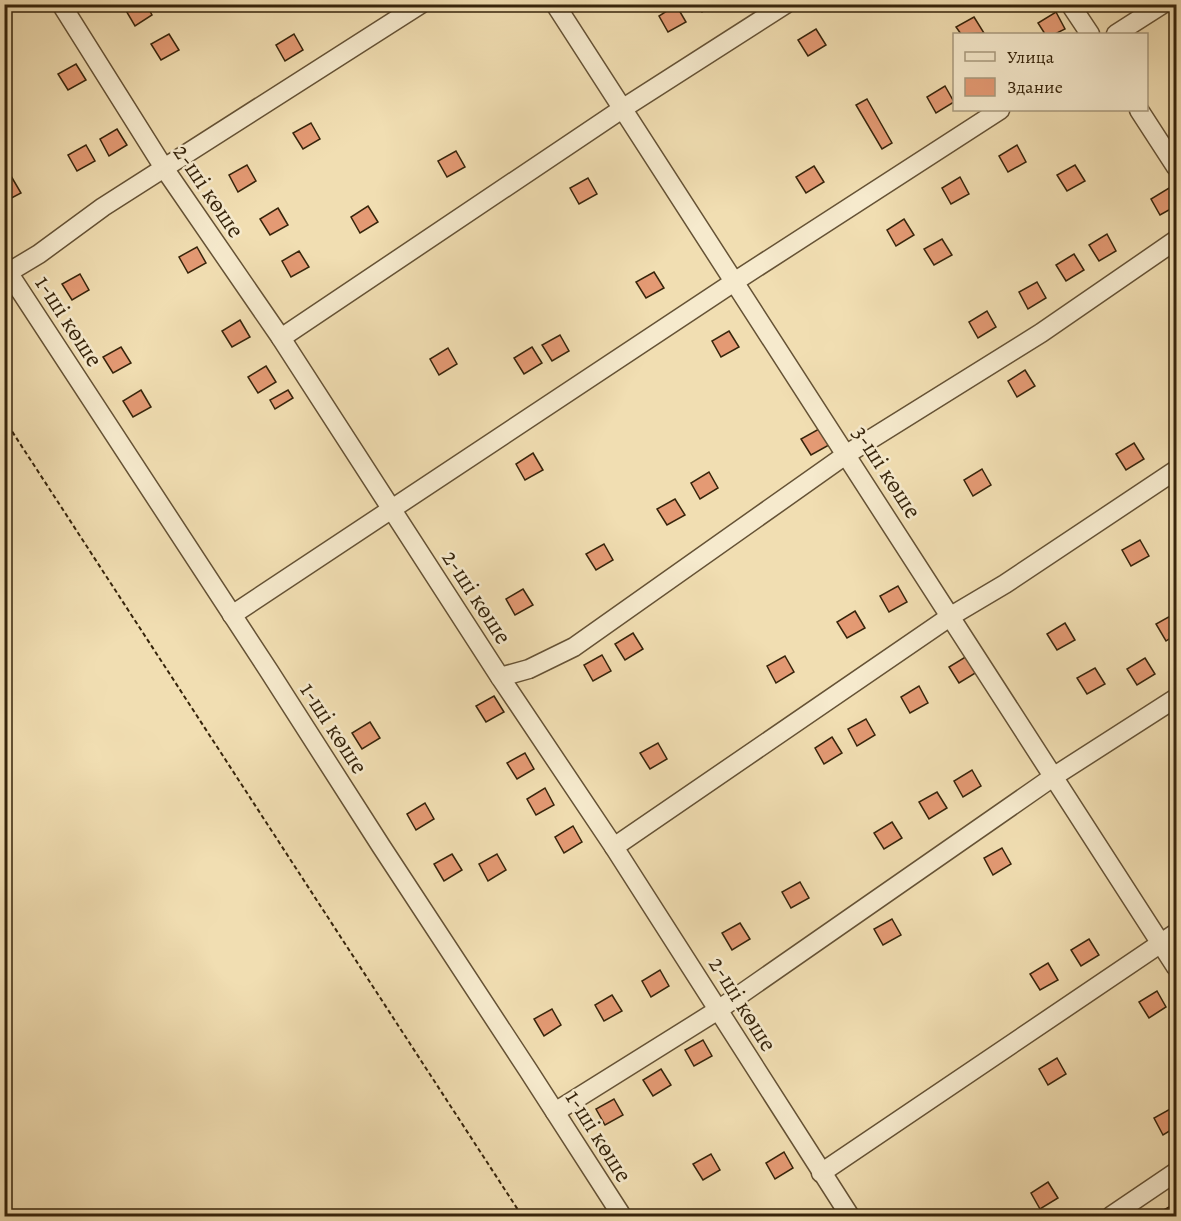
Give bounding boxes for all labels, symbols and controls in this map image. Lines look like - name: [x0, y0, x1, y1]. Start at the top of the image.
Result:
- legend: [953, 33, 1148, 111]
- text: Улица: [1007, 45, 1055, 69]
- text: Здание: [1007, 75, 1063, 99]
- street label: 2-ші көше: [166, 138, 252, 244]
- street label: 1-ші көше: [27, 269, 111, 373]
- street label: 3-ші көше: [845, 419, 929, 525]
- street label: 2-ші көше: [435, 544, 519, 650]
- street label: 1-ші көше: [292, 676, 376, 780]
- street label: 2-ші көше: [701, 950, 785, 1058]
- street label: 1-ші көше: [558, 1084, 640, 1188]

